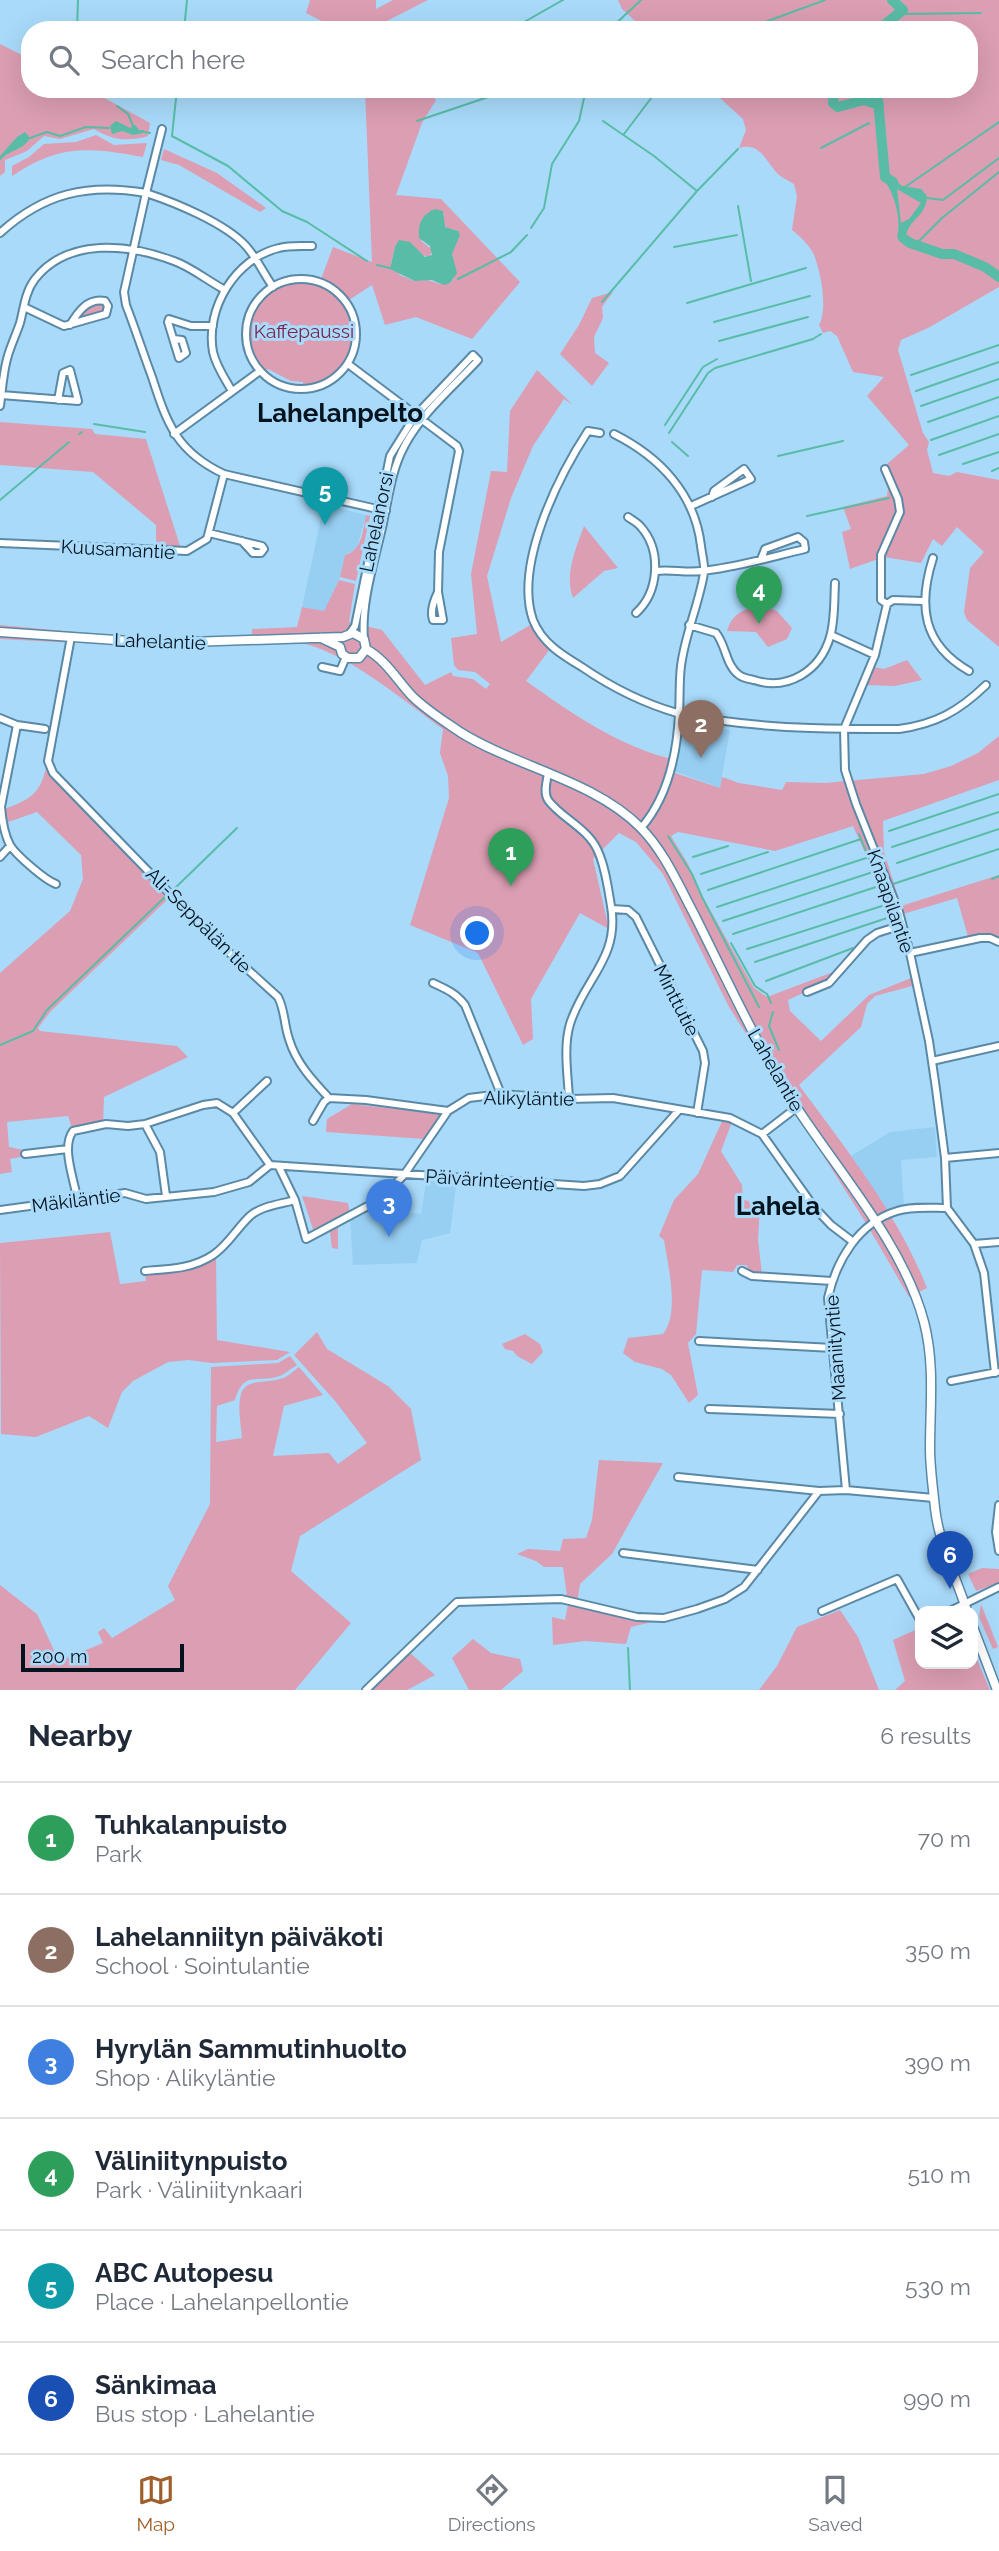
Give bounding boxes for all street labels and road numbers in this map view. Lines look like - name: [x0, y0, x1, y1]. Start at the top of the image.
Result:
- street label: Lahelanorsi: [355, 470, 397, 574]
- street label: Kuusamantie: [60, 535, 176, 563]
- street label: Lahelantie: [114, 628, 206, 654]
- street label: Knaapilantie: [863, 846, 919, 956]
- street label: Ali-Seppälän tie: [142, 863, 256, 977]
- street label: Minttutie: [650, 960, 704, 1040]
- street label: Lahelantie: [744, 1025, 808, 1115]
- street label: Alikyläntie: [483, 1086, 575, 1110]
- street label: Päivärinteentie: [425, 1165, 555, 1195]
- street label: Mäkiläntie: [30, 1184, 122, 1216]
- street label: Maaniityntie: [820, 1294, 850, 1402]

